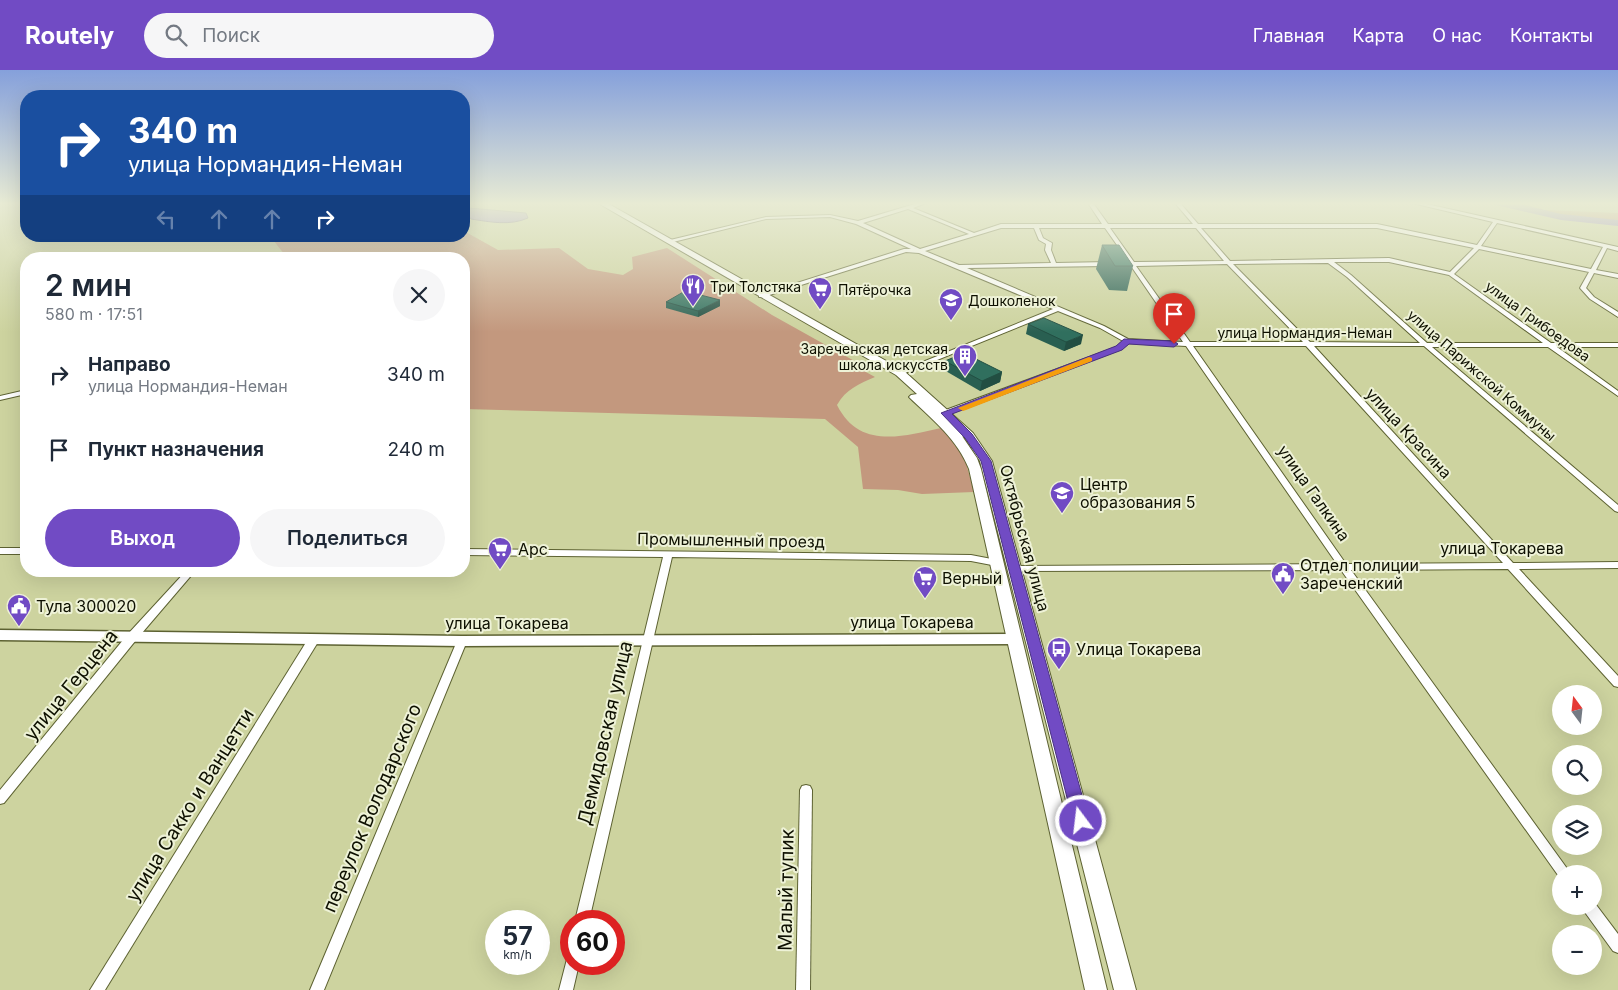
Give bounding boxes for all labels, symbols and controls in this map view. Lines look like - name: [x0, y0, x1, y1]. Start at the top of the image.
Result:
- search box: [144, 13, 494, 58]
- text: Routely: [25, 21, 114, 50]
- icon: search: [162, 21, 190, 49]
- text: Поиск: [202, 24, 260, 47]
- text: Главная: [1253, 25, 1324, 46]
- text: Карта: [1352, 25, 1404, 46]
- text: О нас: [1432, 25, 1482, 46]
- text: Контакты: [1510, 25, 1593, 46]
- text: 340 m: [128, 109, 238, 151]
- icon: right: [45, 110, 110, 175]
- text: улица Нормандия-Неман: [128, 151, 403, 177]
- icon: left: [152, 205, 180, 233]
- icon: ahead: [205, 205, 233, 233]
- icon: ahead: [258, 205, 286, 233]
- icon: right: [311, 205, 339, 233]
- text: 2 мин: [45, 267, 132, 303]
- button: close: [393, 269, 445, 321]
- restaurant icon: Три Толстяка: [680, 273, 706, 307]
- supermarket icon: Пятёрочка: [807, 276, 833, 310]
- street label: улица Грибоедова: [1482, 277, 1594, 365]
- place label: Три Толстяка: [710, 278, 801, 295]
- place label: Пятёрочка: [838, 281, 911, 298]
- school or university icon: Дошколенок: [938, 287, 964, 321]
- place label: Дошколенок: [968, 292, 1056, 309]
- pin: [1153, 293, 1195, 344]
- icon: arrive: [1160, 300, 1188, 328]
- text: 580 m · 17:51: [45, 304, 143, 324]
- street label: улица Парижской Коммуны: [1404, 306, 1560, 444]
- street label: улица Нормандия-Неман: [1218, 324, 1392, 341]
- place label: Зареченская детская школа искусств: [801, 340, 948, 373]
- building icon: Зареченская детская школа искусств: [952, 343, 978, 377]
- text: Направо: [88, 353, 171, 376]
- icon: right: [45, 361, 73, 389]
- text: 340 m: [387, 363, 445, 386]
- text: улица Нормандия-Неман: [88, 376, 288, 396]
- street label: улица Красина: [1362, 384, 1456, 482]
- icon: arrive: [45, 436, 73, 464]
- text: Пункт назначения: [88, 438, 264, 461]
- text: 240 m: [387, 438, 445, 461]
- street label: улица Галкина: [1273, 441, 1355, 545]
- street label: Октябрьская улица: [996, 462, 1054, 614]
- place label: Центр образования 5: [1080, 474, 1196, 512]
- school or university icon: Центр образования 5: [1049, 480, 1075, 514]
- button: Выход: [45, 509, 240, 567]
- button: Поделиться: [250, 509, 445, 567]
- street label: Промышленный проезд: [637, 528, 825, 552]
- supermarket icon: Арс: [487, 536, 513, 570]
- street label: улица Токарева: [1440, 538, 1564, 558]
- place label: Арс: [518, 539, 548, 559]
- place label: Отдел полиции Зареченский: [1300, 555, 1419, 593]
- public building icon: Отдел полиции Зареченский: [1270, 561, 1296, 595]
- supermarket icon: Верный: [912, 565, 938, 599]
- place label: Верный: [942, 568, 1002, 588]
- public building icon: Тула 300020: [6, 593, 32, 627]
- place label: Тула 300020: [36, 596, 136, 616]
- street label: улица Токарева: [850, 612, 974, 632]
- street label: улица Токарева: [445, 613, 569, 633]
- street label: улица Герцена: [19, 625, 123, 745]
- bus stop icon: Улица Токарева: [1046, 636, 1072, 670]
- street label: Демидовская улица: [573, 639, 637, 827]
- place label: Улица Токарева: [1076, 639, 1201, 659]
- north arrow: [1552, 685, 1602, 735]
- map controls: [1552, 685, 1602, 975]
- street label: переулок Володарского: [318, 700, 426, 916]
- street label: улица Сакко и Ванцетти: [121, 704, 259, 906]
- button: search: [1552, 745, 1602, 795]
- position arrow: [1054, 794, 1106, 846]
- button: layers: [1552, 805, 1602, 855]
- street label: Малый тупик: [773, 828, 799, 951]
- button: +: [1552, 865, 1602, 915]
- speed limit sign: 60: [560, 910, 625, 975]
- text: 57: [502, 921, 533, 951]
- button: −: [1552, 925, 1602, 975]
- text: km/h: [503, 947, 532, 962]

